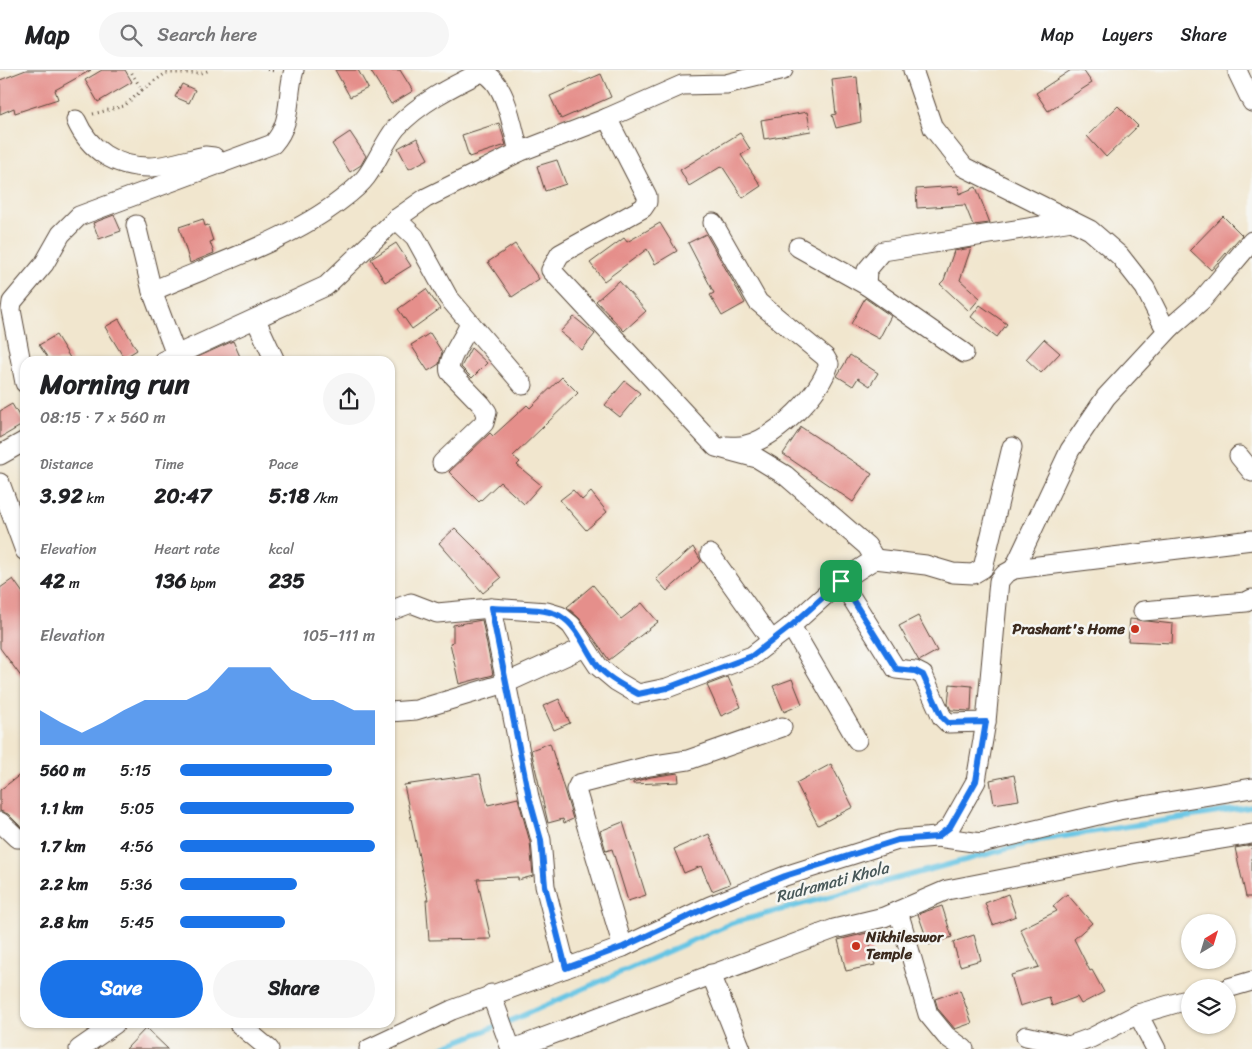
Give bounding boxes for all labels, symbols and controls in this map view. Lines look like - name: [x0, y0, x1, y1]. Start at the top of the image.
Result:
- search box: [99, 12, 449, 57]
- text: Map: [25, 14, 69, 56]
- text: Search here: [157, 18, 257, 51]
- text: Map: [1041, 19, 1074, 51]
- text: Layers: [1102, 19, 1153, 51]
- text: Share: [1181, 19, 1227, 51]
- icon: search: [117, 21, 145, 49]
- text: Morning run: [40, 359, 190, 408]
- button: share: [323, 373, 375, 425]
- text: 08:15 · 7 × 560 m: [40, 403, 166, 432]
- text: Distance: [40, 452, 93, 477]
- text: Time: [154, 452, 184, 477]
- text: Pace: [269, 452, 298, 477]
- text: 3.92: [40, 477, 83, 515]
- text: 20:47: [154, 477, 211, 515]
- text: 5:18: [269, 477, 310, 515]
- text: km: [83, 486, 105, 511]
- text: /km: [310, 486, 338, 511]
- text: Elevation: [40, 537, 97, 562]
- text: Heart rate: [154, 537, 220, 562]
- text: kcal: [269, 537, 294, 562]
- pin: [820, 560, 862, 602]
- text: 42: [40, 562, 65, 600]
- text: 136: [154, 562, 187, 600]
- text: 235: [269, 562, 305, 600]
- icon: arrive: [827, 567, 855, 595]
- text: m: [65, 571, 80, 596]
- text: bpm: [187, 571, 216, 596]
- place label: Prashant's Home: [1012, 616, 1125, 642]
- text: Elevation: [40, 621, 105, 650]
- text: 105–111 m: [302, 621, 375, 650]
- marker: Prashant's Home: [1129, 623, 1141, 635]
- text: 560 m: [40, 756, 85, 785]
- text: 5:15: [120, 756, 151, 785]
- text: 1.1 km: [40, 794, 84, 823]
- text: 5:05: [120, 794, 155, 823]
- text: 1.7 km: [40, 832, 86, 861]
- text: 4:56: [120, 832, 154, 861]
- water label: Rudramati Khola: [772, 852, 894, 911]
- text: 2.2 km: [40, 870, 88, 899]
- text: 5:36: [120, 870, 152, 899]
- text: 2.8 km: [40, 908, 89, 937]
- text: 5:45: [120, 908, 154, 937]
- north arrow: [1181, 914, 1236, 969]
- map controls: [1181, 914, 1236, 1034]
- place label: Nikhileswor Temple: [865, 924, 945, 967]
- marker: Nikhileswor Temple: [850, 940, 862, 952]
- button: Save: [40, 960, 203, 1018]
- button: Share: [213, 960, 375, 1018]
- button: layers: [1181, 979, 1236, 1034]

